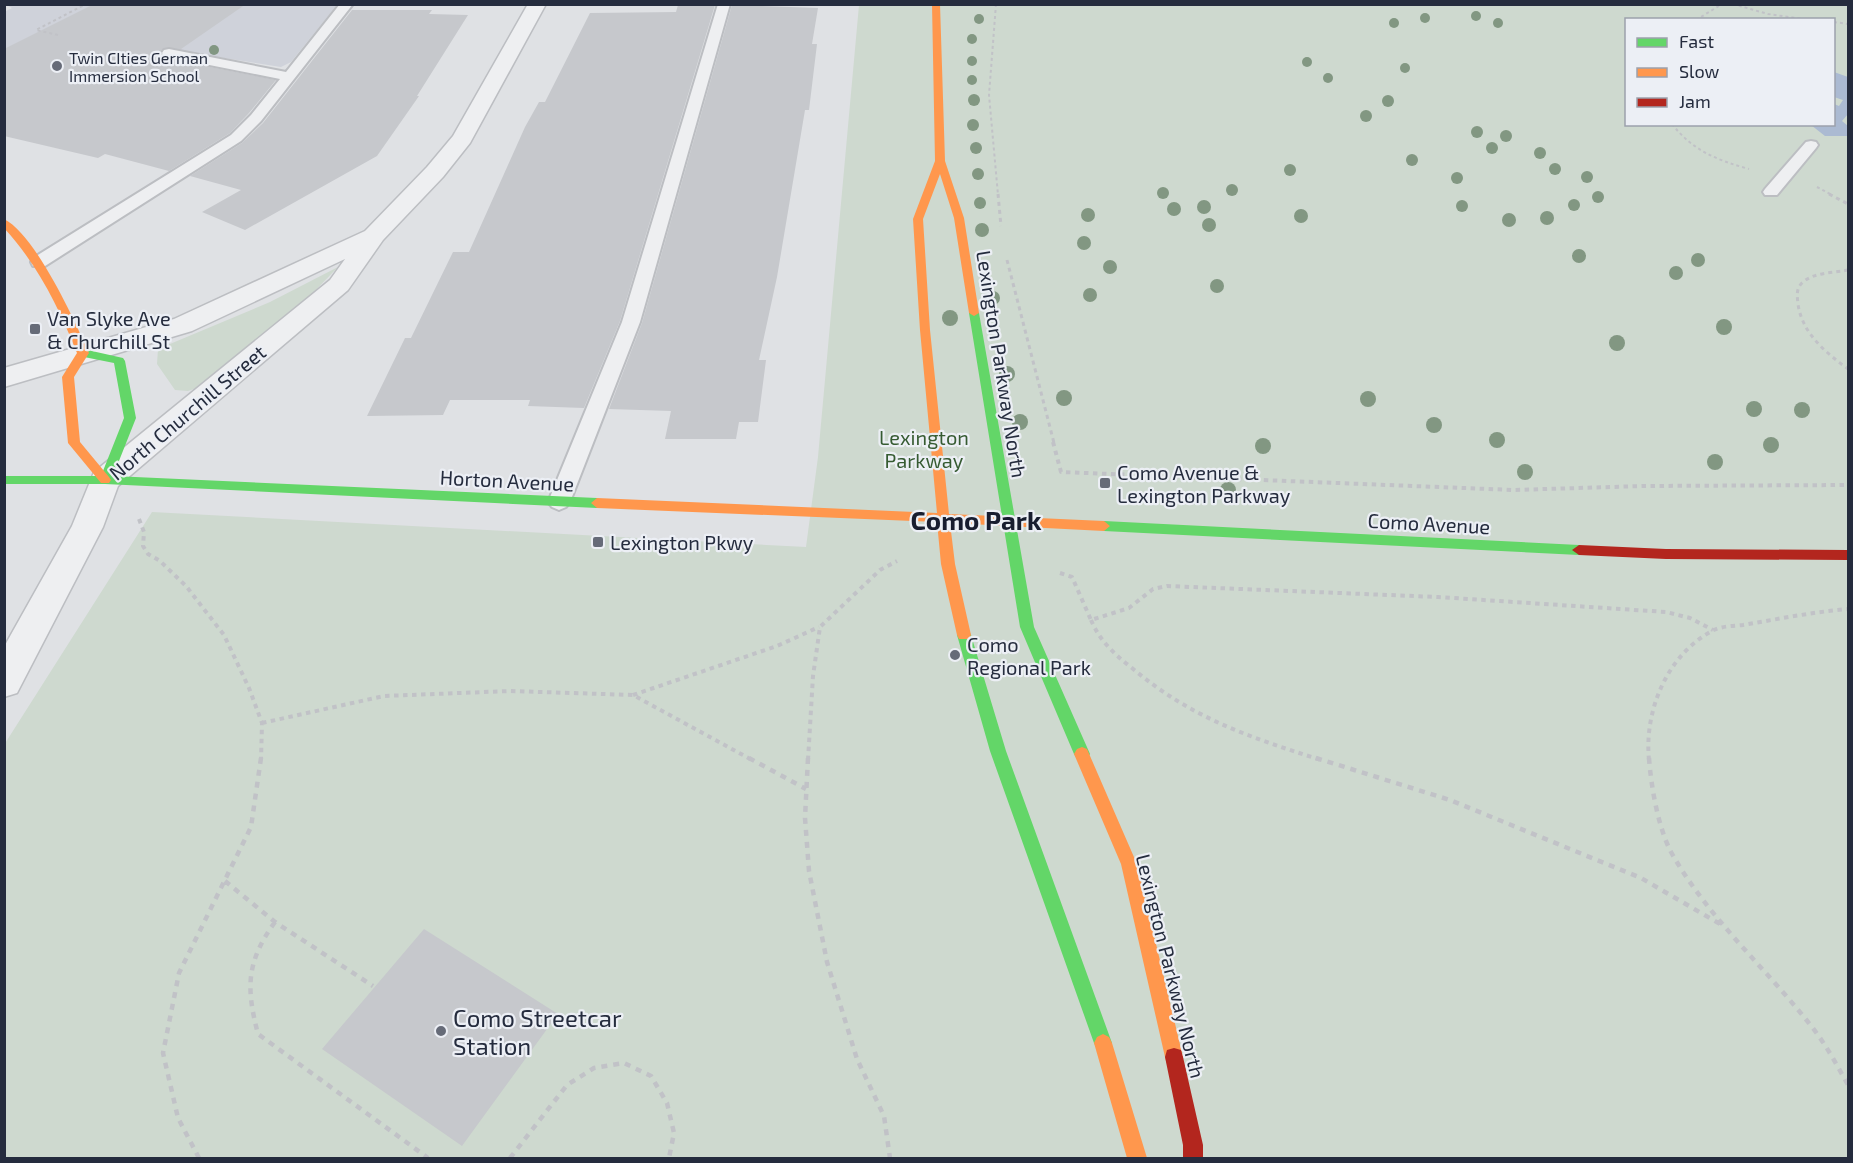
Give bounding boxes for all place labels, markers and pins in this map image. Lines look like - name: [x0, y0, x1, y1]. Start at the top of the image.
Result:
- place label: Twin CIties German Immersion School: [69, 48, 208, 85]
- marker: Twin CIties German Immersion School: [50, 59, 64, 73]
- place label: Van Slyke Ave & Churchill St: [47, 306, 171, 353]
- marker: Van Slyke Ave & Churchill St: [28, 322, 42, 336]
- place label: Como Avenue & Lexington Parkway: [1117, 460, 1291, 507]
- marker: Como Avenue & Lexington Parkway: [1098, 476, 1112, 490]
- place label: Lexington Pkwy: [610, 530, 754, 554]
- marker: Lexington Pkwy: [591, 535, 605, 549]
- place label: Como Regional Park: [967, 632, 1091, 679]
- marker: Como Regional Park: [948, 648, 962, 662]
- place label: Como Streetcar Station: [453, 1003, 622, 1060]
- marker: Como Streetcar Station: [434, 1024, 448, 1038]

